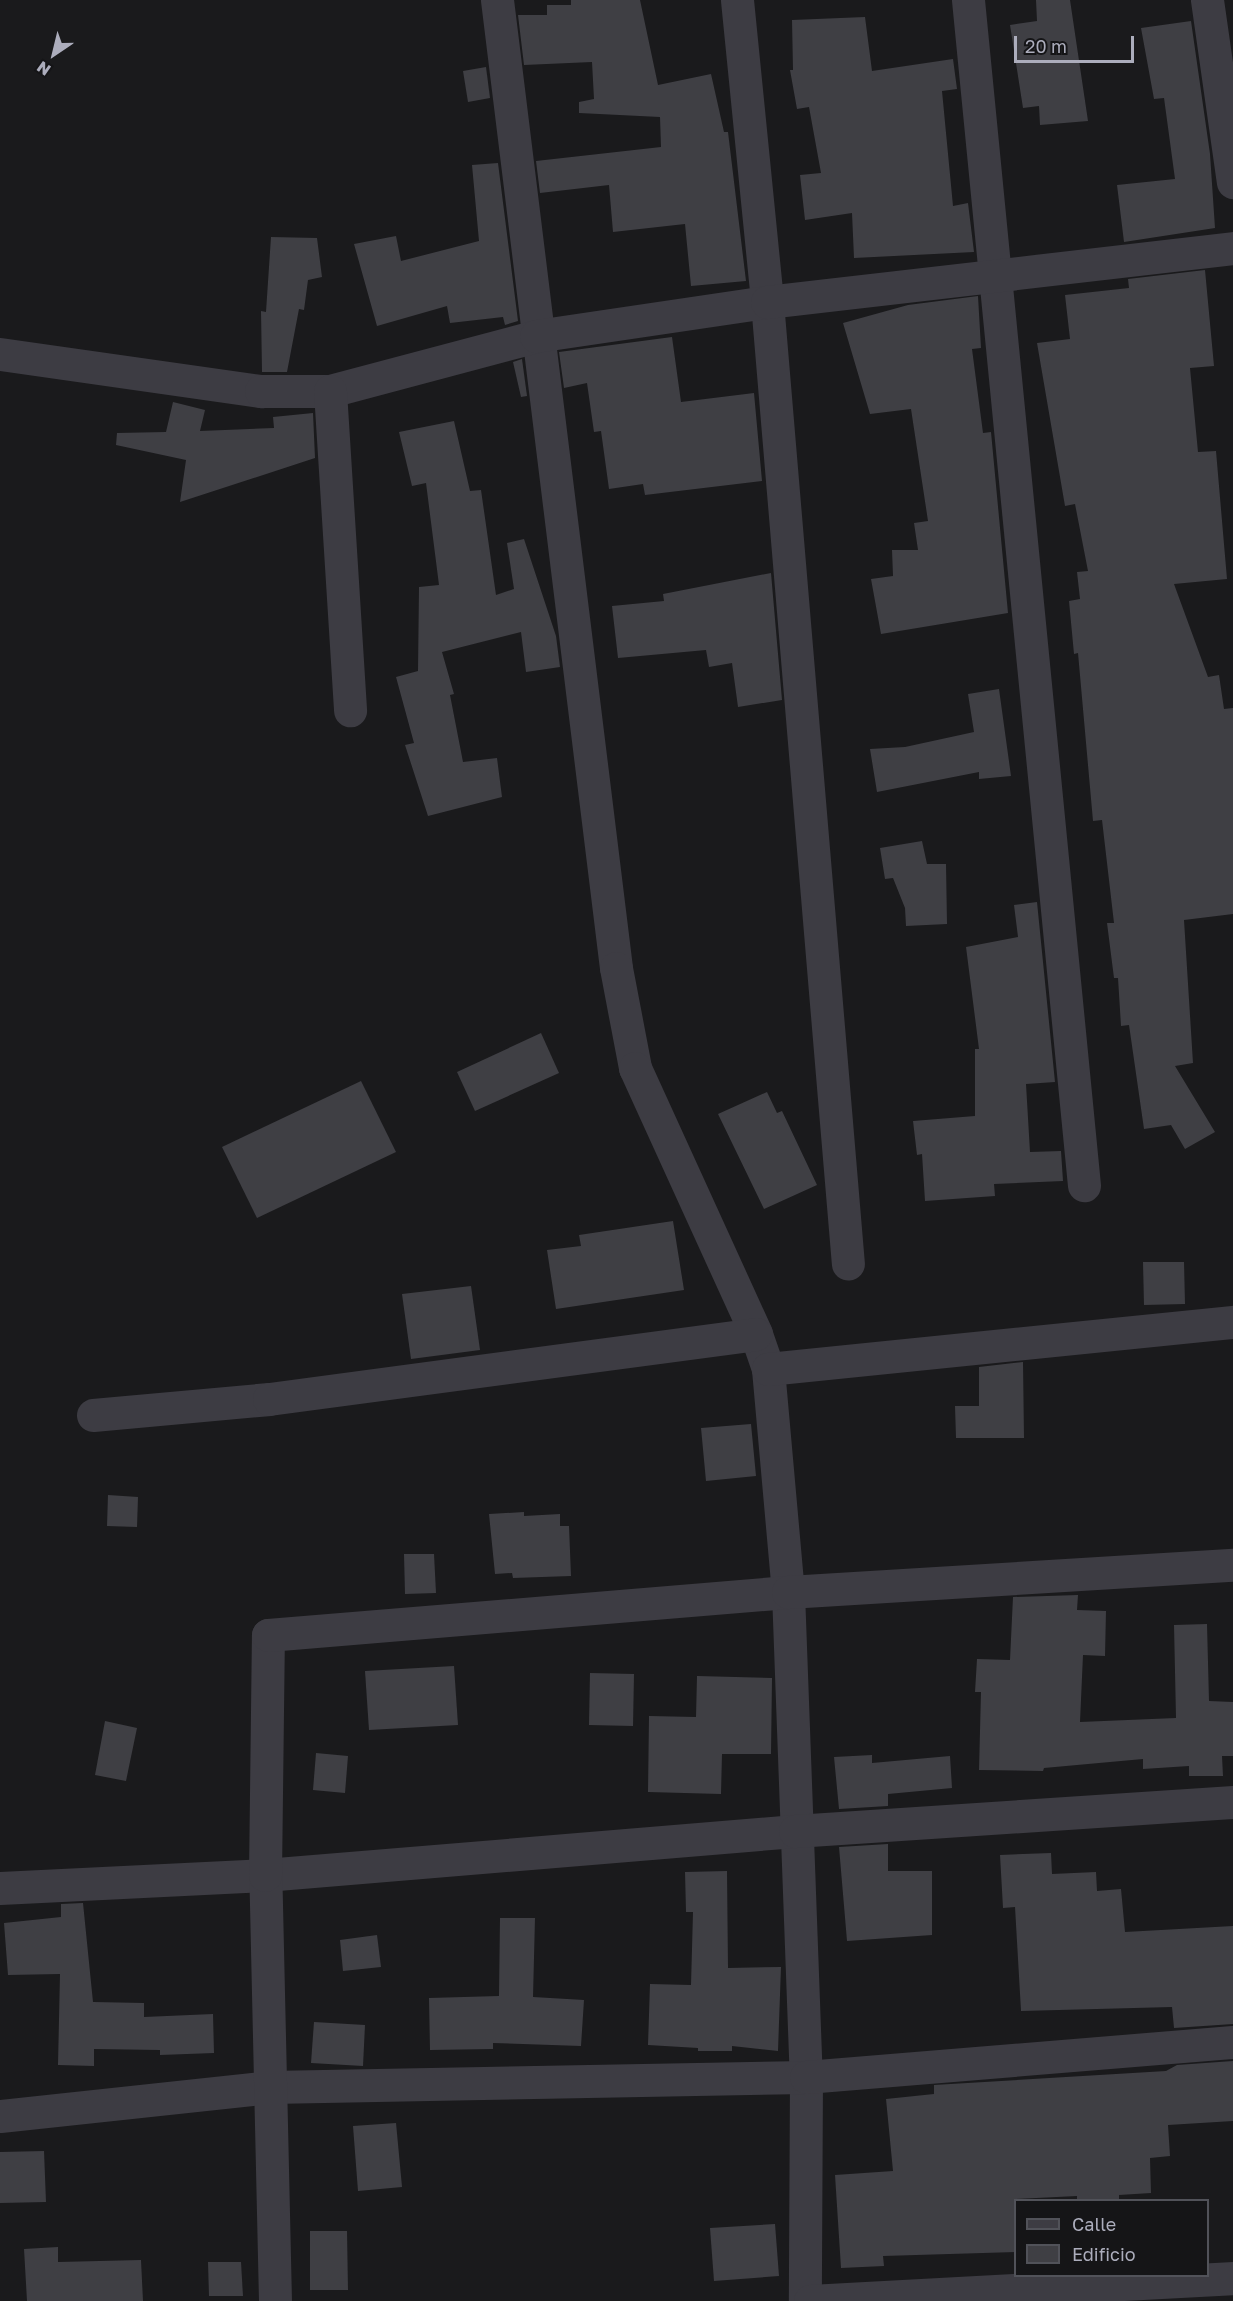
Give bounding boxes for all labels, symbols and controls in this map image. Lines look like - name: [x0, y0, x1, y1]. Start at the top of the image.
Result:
- north arrow: [24, 24, 84, 84]
- scale bar: [1017, 24, 1137, 62]
- text: 20 m: [1025, 35, 1067, 57]
- text: N: [33, 57, 54, 80]
- legend: [1014, 2199, 1209, 2277]
- text: Calle: [1072, 2213, 1116, 2235]
- text: Edificio: [1072, 2243, 1136, 2265]

